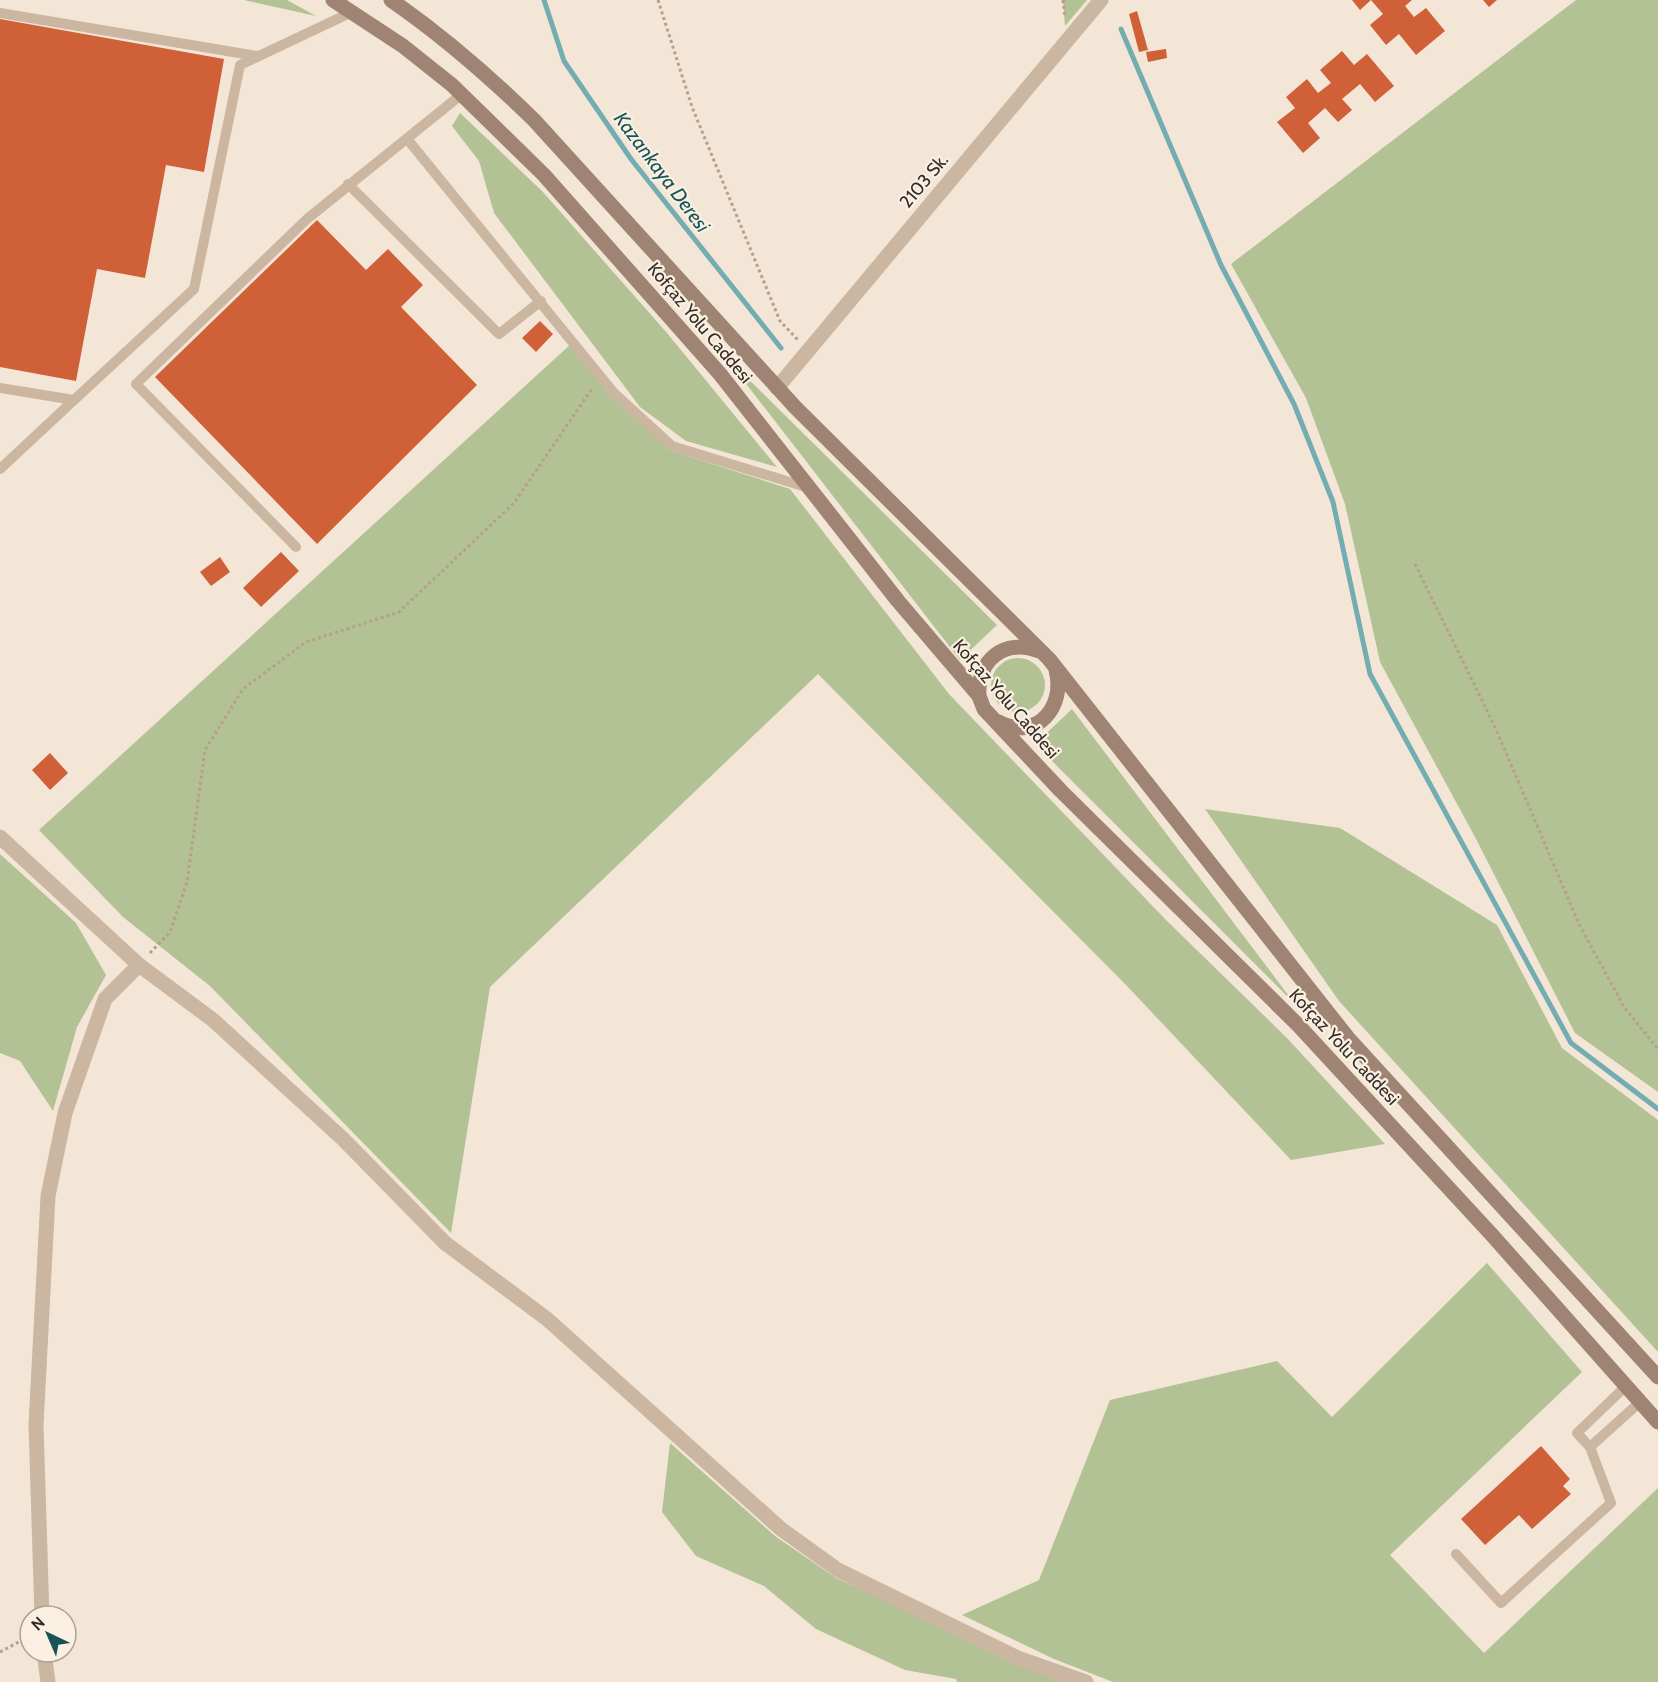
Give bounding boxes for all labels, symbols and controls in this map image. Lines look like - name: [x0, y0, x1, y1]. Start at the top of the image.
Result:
- water label: Kazankaya Deresi: [609, 107, 715, 237]
- street label: 2103 Sk.: [895, 149, 953, 213]
- street label: Kofçaz Yolu Caddesi: [643, 258, 757, 388]
- street label: Kofçaz Yolu Caddesi: [948, 635, 1064, 763]
- street label: Kofçaz Yolu Caddesi: [1284, 984, 1404, 1110]
- north arrow: [18, 1604, 78, 1664]
- text: N: [27, 1613, 49, 1634]

